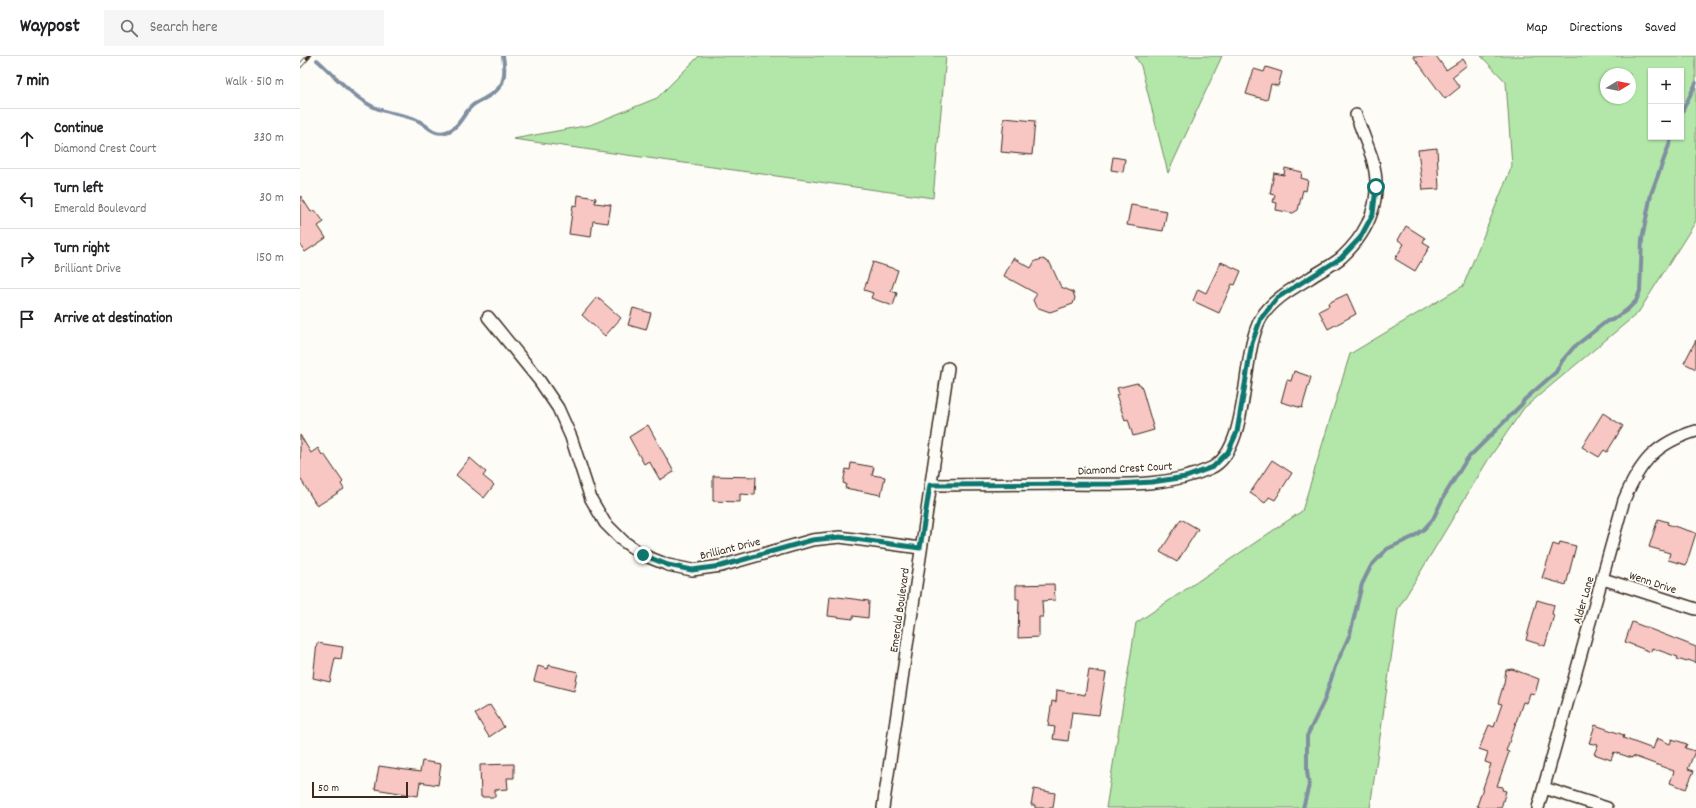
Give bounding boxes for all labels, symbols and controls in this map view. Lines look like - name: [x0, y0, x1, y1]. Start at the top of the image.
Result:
- search box: [104, 10, 384, 46]
- text: Waypost: [20, 14, 80, 41]
- icon: search: [118, 17, 140, 39]
- text: Search here: [150, 17, 218, 39]
- text: Map: [1526, 18, 1548, 38]
- text: Directions: [1570, 18, 1623, 38]
- text: Saved: [1645, 18, 1676, 38]
- north arrow: [1600, 68, 1636, 104]
- map controls: [1648, 68, 1684, 140]
- button: +: [1648, 68, 1684, 104]
- text: 7 min: [16, 70, 49, 94]
- text: Walk · 510 m: [225, 73, 284, 92]
- button: −: [1648, 104, 1684, 140]
- text: Continue: [54, 118, 103, 140]
- icon: ahead: [16, 128, 38, 150]
- text: 330 m: [253, 129, 284, 148]
- text: Diamond Crest Court: [54, 140, 157, 159]
- text: Turn left: [54, 178, 103, 200]
- route start: [1367, 178, 1385, 196]
- icon: left: [16, 188, 38, 210]
- text: 30 m: [259, 189, 284, 208]
- text: Emerald Boulevard: [54, 200, 146, 219]
- text: Turn right: [54, 238, 110, 260]
- icon: right: [16, 248, 38, 270]
- text: 150 m: [256, 249, 284, 268]
- text: Brilliant Drive: [54, 260, 121, 279]
- icon: arrive: [16, 308, 38, 330]
- text: Arrive at destination: [54, 308, 172, 330]
- street label: Diamond Crest Court: [1077, 459, 1173, 480]
- street label: Brilliant Drive: [698, 534, 762, 565]
- route end: [634, 546, 652, 564]
- street label: Emerald Boulevard: [886, 567, 915, 654]
- street label: Wenn Drive: [1627, 568, 1679, 599]
- street label: Alder Lane: [1570, 575, 1599, 626]
- scale bar: [312, 780, 408, 799]
- text: 50 m: [318, 781, 339, 797]

